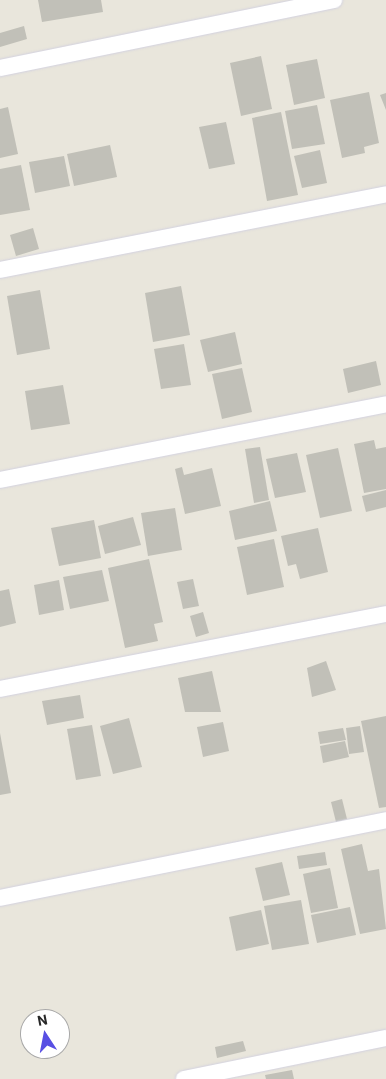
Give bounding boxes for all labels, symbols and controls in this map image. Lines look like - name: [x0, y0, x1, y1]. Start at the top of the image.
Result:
- north arrow: [20, 1009, 70, 1059]
- text: N: [36, 1011, 49, 1029]

